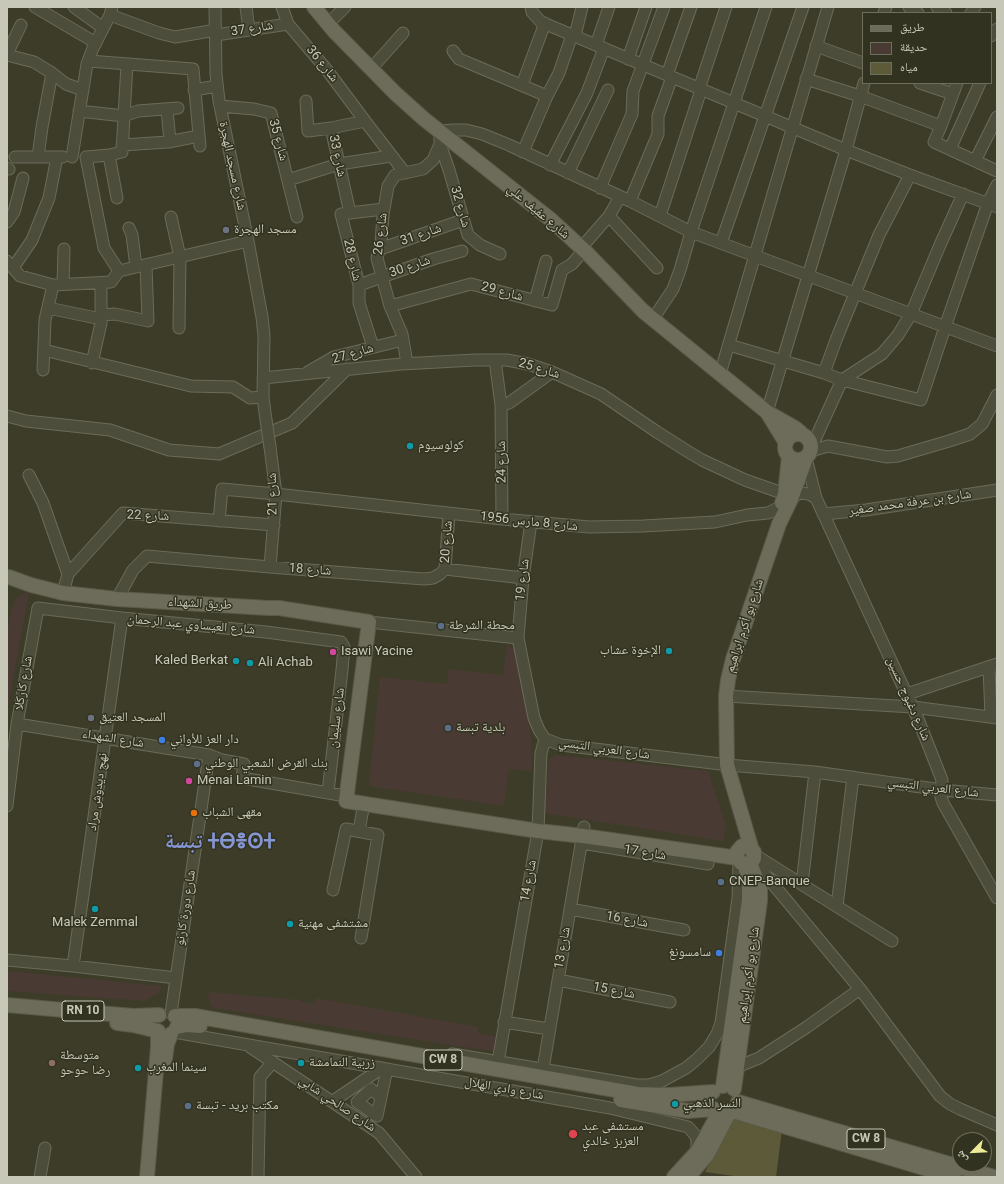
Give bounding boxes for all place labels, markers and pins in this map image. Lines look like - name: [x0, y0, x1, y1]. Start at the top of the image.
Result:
- place label: مسجد الهجرة: [234, 222, 297, 238]
- marker: مسجد الهجرة: [221, 225, 231, 235]
- place label: كولوسيوم: [418, 438, 464, 454]
- marker: كولوسيوم: [405, 441, 415, 451]
- place label: محطة الشرطة: [449, 618, 515, 634]
- marker: محطة الشرطة: [436, 621, 446, 631]
- place label: الإخوة عشاب: [600, 643, 661, 659]
- place label: Isawi Yacine: [341, 644, 413, 660]
- marker: الإخوة عشاب: [664, 646, 674, 656]
- marker: Isawi Yacine: [328, 647, 338, 657]
- place label: Kaled Berkat: [155, 653, 228, 669]
- place label: Ali Achab: [258, 655, 313, 671]
- marker: Kaled Berkat: [231, 656, 241, 666]
- marker: Ali Achab: [245, 658, 255, 668]
- place label: المسجد العتيق: [99, 710, 166, 726]
- marker: المسجد العتيق: [86, 713, 96, 723]
- place label: بلدية تبسة: [456, 720, 505, 736]
- marker: بلدية تبسة: [443, 723, 453, 733]
- place label: دار العز للأواني: [170, 732, 239, 748]
- marker: دار العز للأواني: [157, 735, 167, 745]
- place label: بنك القرض الشعبي الوطني: [205, 756, 328, 772]
- marker: بنك القرض الشعبي الوطني: [192, 759, 202, 769]
- place label: Menai Lamin: [197, 773, 272, 789]
- marker: Menai Lamin: [184, 776, 194, 786]
- place label: مقهى الشباب: [202, 805, 262, 821]
- marker: مقهى الشباب: [189, 808, 199, 818]
- place label: CNEP-Banque: [729, 874, 810, 890]
- marker: CNEP-Banque: [716, 877, 726, 887]
- marker: Malek Zemmal: [90, 904, 100, 914]
- place label: Malek Zemmal: [52, 915, 138, 931]
- place label: مشتشفى مهنية: [298, 916, 368, 932]
- marker: مشتشفى مهنية: [285, 919, 295, 929]
- place label: سامسونغ: [669, 945, 711, 961]
- marker: سامسونغ: [714, 948, 724, 958]
- place label: متوسطة رضا حوحو: [60, 1048, 110, 1079]
- place label: زربية النمامشة: [309, 1055, 375, 1071]
- marker: متوسطة رضا حوحو: [47, 1058, 57, 1068]
- marker: زربية النمامشة: [296, 1058, 306, 1068]
- place label: سينما المغرب: [146, 1060, 207, 1076]
- marker: سينما المغرب: [133, 1063, 143, 1073]
- place label: النسر الذهبي: [683, 1096, 741, 1112]
- place label: مكتب بريد - تبسة: [196, 1098, 279, 1114]
- marker: النسر الذهبي: [670, 1099, 680, 1109]
- marker: مكتب بريد - تبسة: [183, 1101, 193, 1111]
- place label: مستشفى عبد العزبز خالدي: [582, 1119, 644, 1150]
- marker: مستشفى عبد العزبز خالدي: [567, 1128, 579, 1140]

